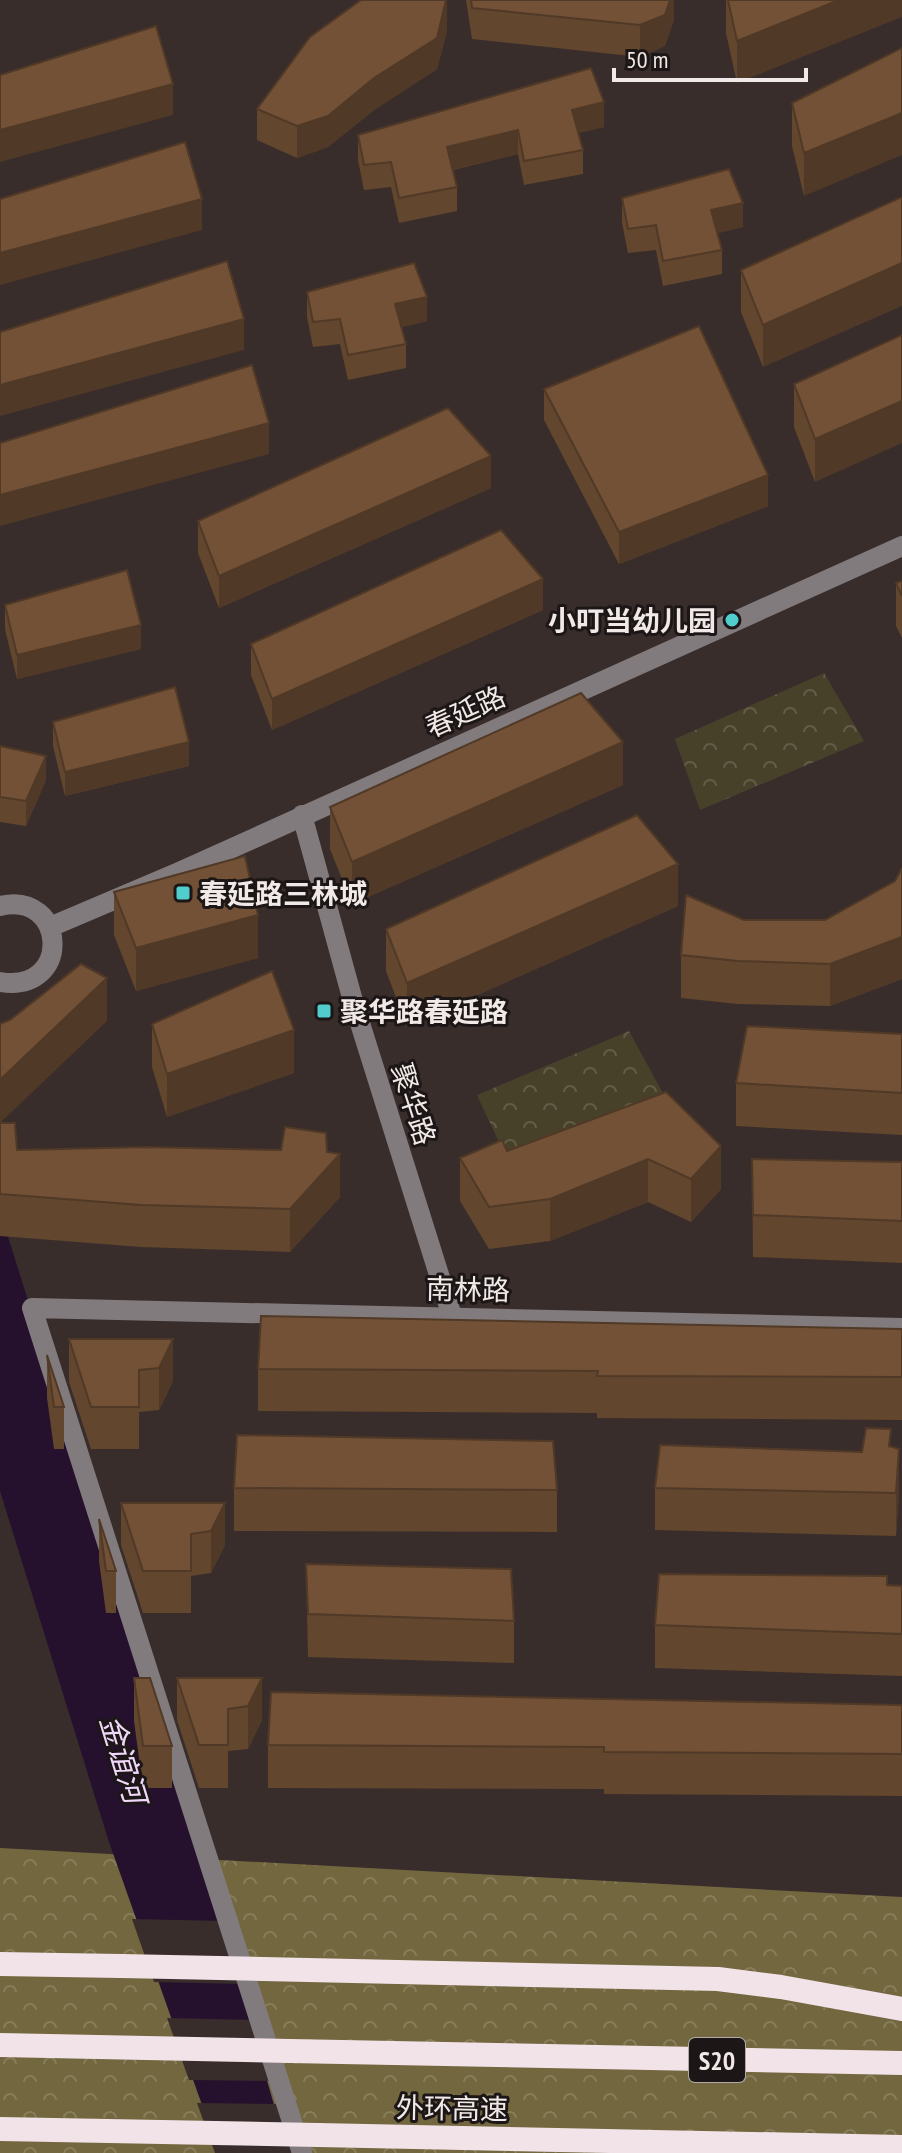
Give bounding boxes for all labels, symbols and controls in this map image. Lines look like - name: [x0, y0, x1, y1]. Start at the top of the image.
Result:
- scale bar: [614, 32, 806, 82]
- text: 50 m: [626, 44, 668, 75]
- place label: 小叮当幼儿园: [548, 602, 716, 639]
- marker: 小叮当幼儿园: [723, 611, 741, 629]
- street label: 春延路: [419, 677, 511, 745]
- place label: 春延路三林城: [199, 875, 367, 912]
- marker: 春延路三林城: [174, 884, 192, 902]
- place label: 聚华路春延路: [340, 993, 508, 1030]
- marker: 聚华路春延路: [315, 1002, 333, 1020]
- street label: 聚华路: [383, 1058, 445, 1150]
- street label: 南林路: [426, 1270, 510, 1308]
- water label: 金谊河: [92, 1710, 157, 1813]
- road number: S20: [689, 2038, 745, 2082]
- street label: 外环高速: [396, 2089, 508, 2127]

